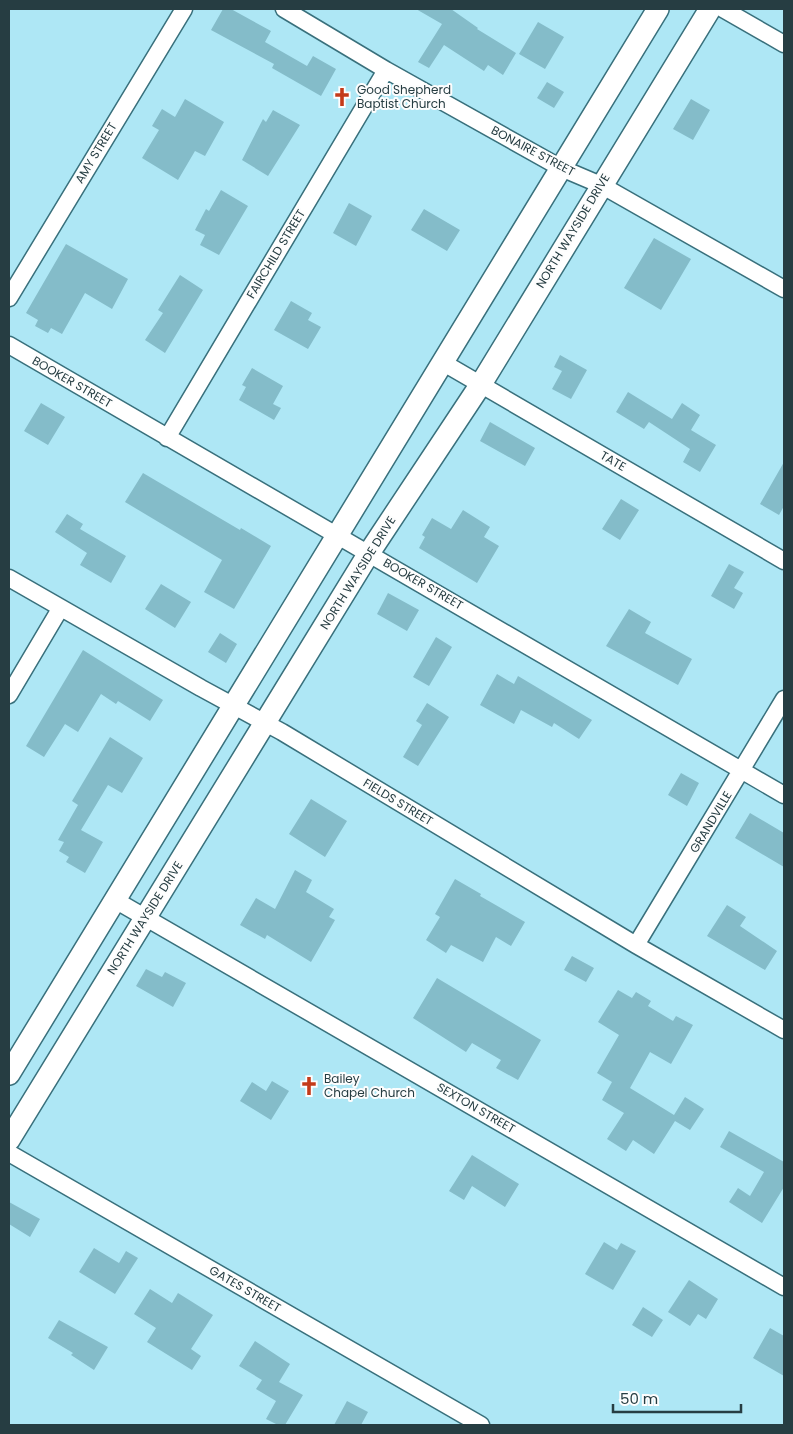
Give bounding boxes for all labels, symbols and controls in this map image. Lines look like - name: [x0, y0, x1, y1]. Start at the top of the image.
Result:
- place label: Good Shepherd Baptist Church: [357, 81, 451, 112]
- church icon: Good Shepherd Baptist Church: [331, 86, 353, 108]
- street label: AMY STREET: [71, 119, 121, 186]
- street label: BONAIRE STREET: [488, 121, 579, 180]
- street label: NORTH WAYSIDE DRIVE: [532, 170, 614, 291]
- street label: FAIRCHILD STREET: [242, 205, 309, 302]
- street label: BOOKER STREET: [29, 352, 116, 412]
- street label: TATE: [597, 446, 629, 475]
- street label: NORTH WAYSIDE DRIVE: [316, 513, 399, 633]
- street label: BOOKER STREET: [380, 554, 467, 614]
- street label: FIELDS STREET: [360, 774, 437, 829]
- street label: GRANDVILLE: [685, 788, 736, 856]
- street label: NORTH WAYSIDE DRIVE: [103, 858, 186, 978]
- place label: Bailey Chapel Church: [324, 1070, 415, 1101]
- church icon: Bailey Chapel Church: [298, 1075, 320, 1097]
- street label: SEXTON STREET: [434, 1078, 519, 1137]
- street label: GATES STREET: [206, 1261, 285, 1316]
- scale bar: [613, 1382, 740, 1414]
- text: 50 m: [620, 1388, 658, 1409]

